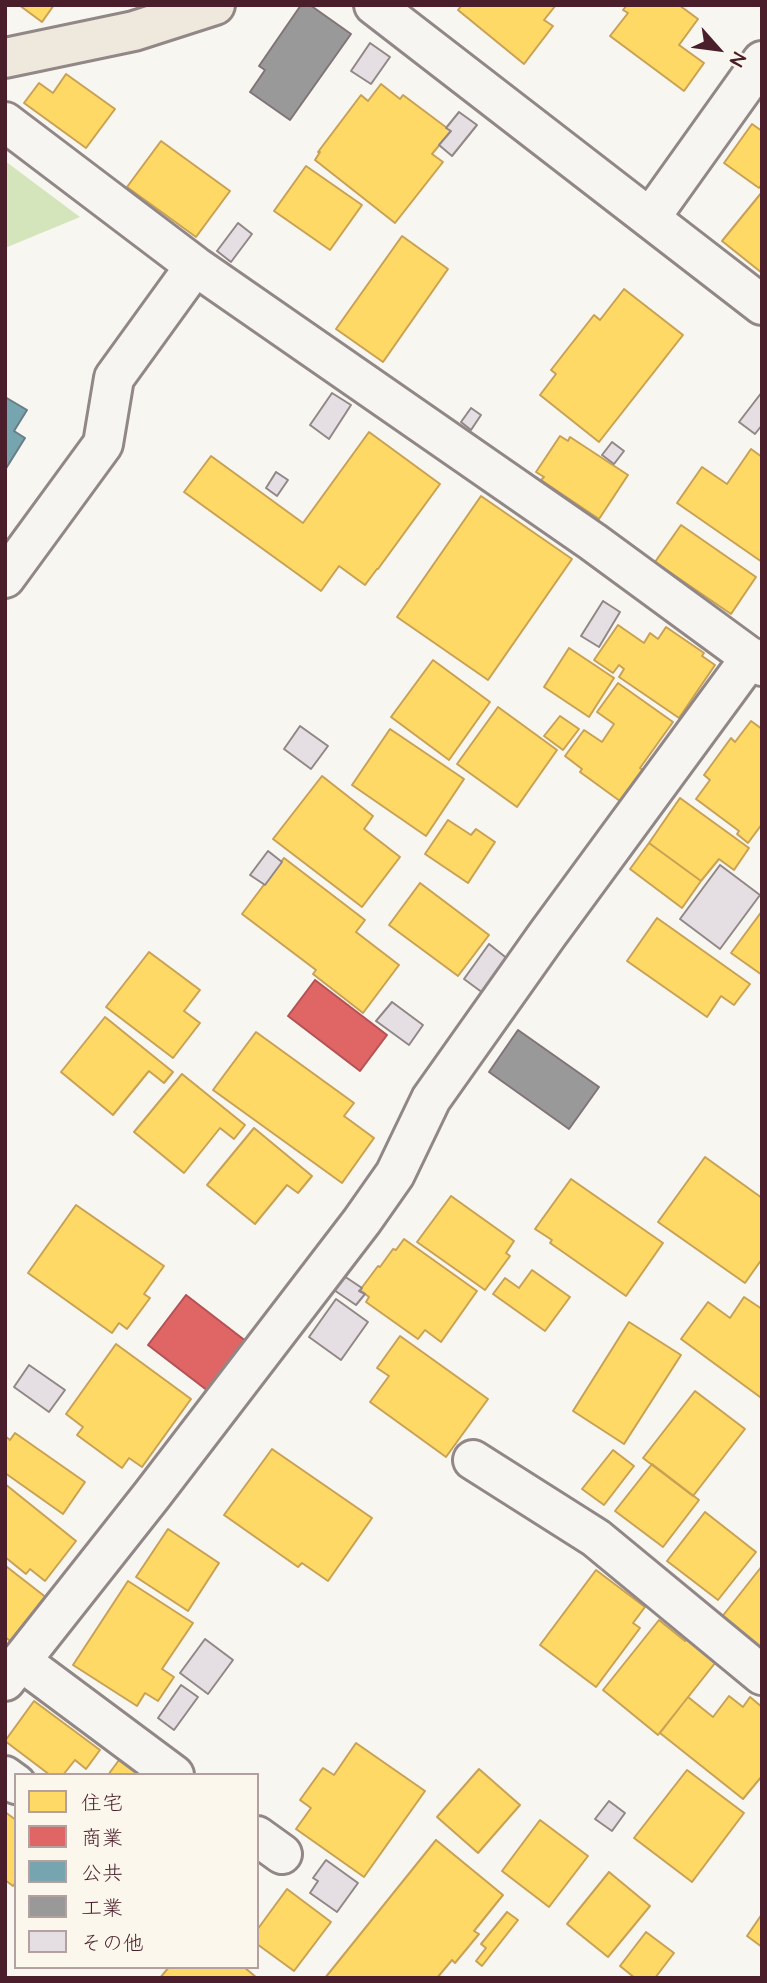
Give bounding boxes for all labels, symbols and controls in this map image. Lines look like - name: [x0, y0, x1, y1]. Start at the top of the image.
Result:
- north arrow: [683, 14, 753, 84]
- text: N: [722, 47, 752, 71]
- legend: [14, 1773, 259, 1969]
- text: 住宅: [81, 1789, 123, 1818]
- text: 商業: [81, 1824, 123, 1853]
- text: 公共: [81, 1859, 123, 1888]
- text: 工業: [81, 1894, 123, 1923]
- text: その他: [81, 1929, 144, 1958]

